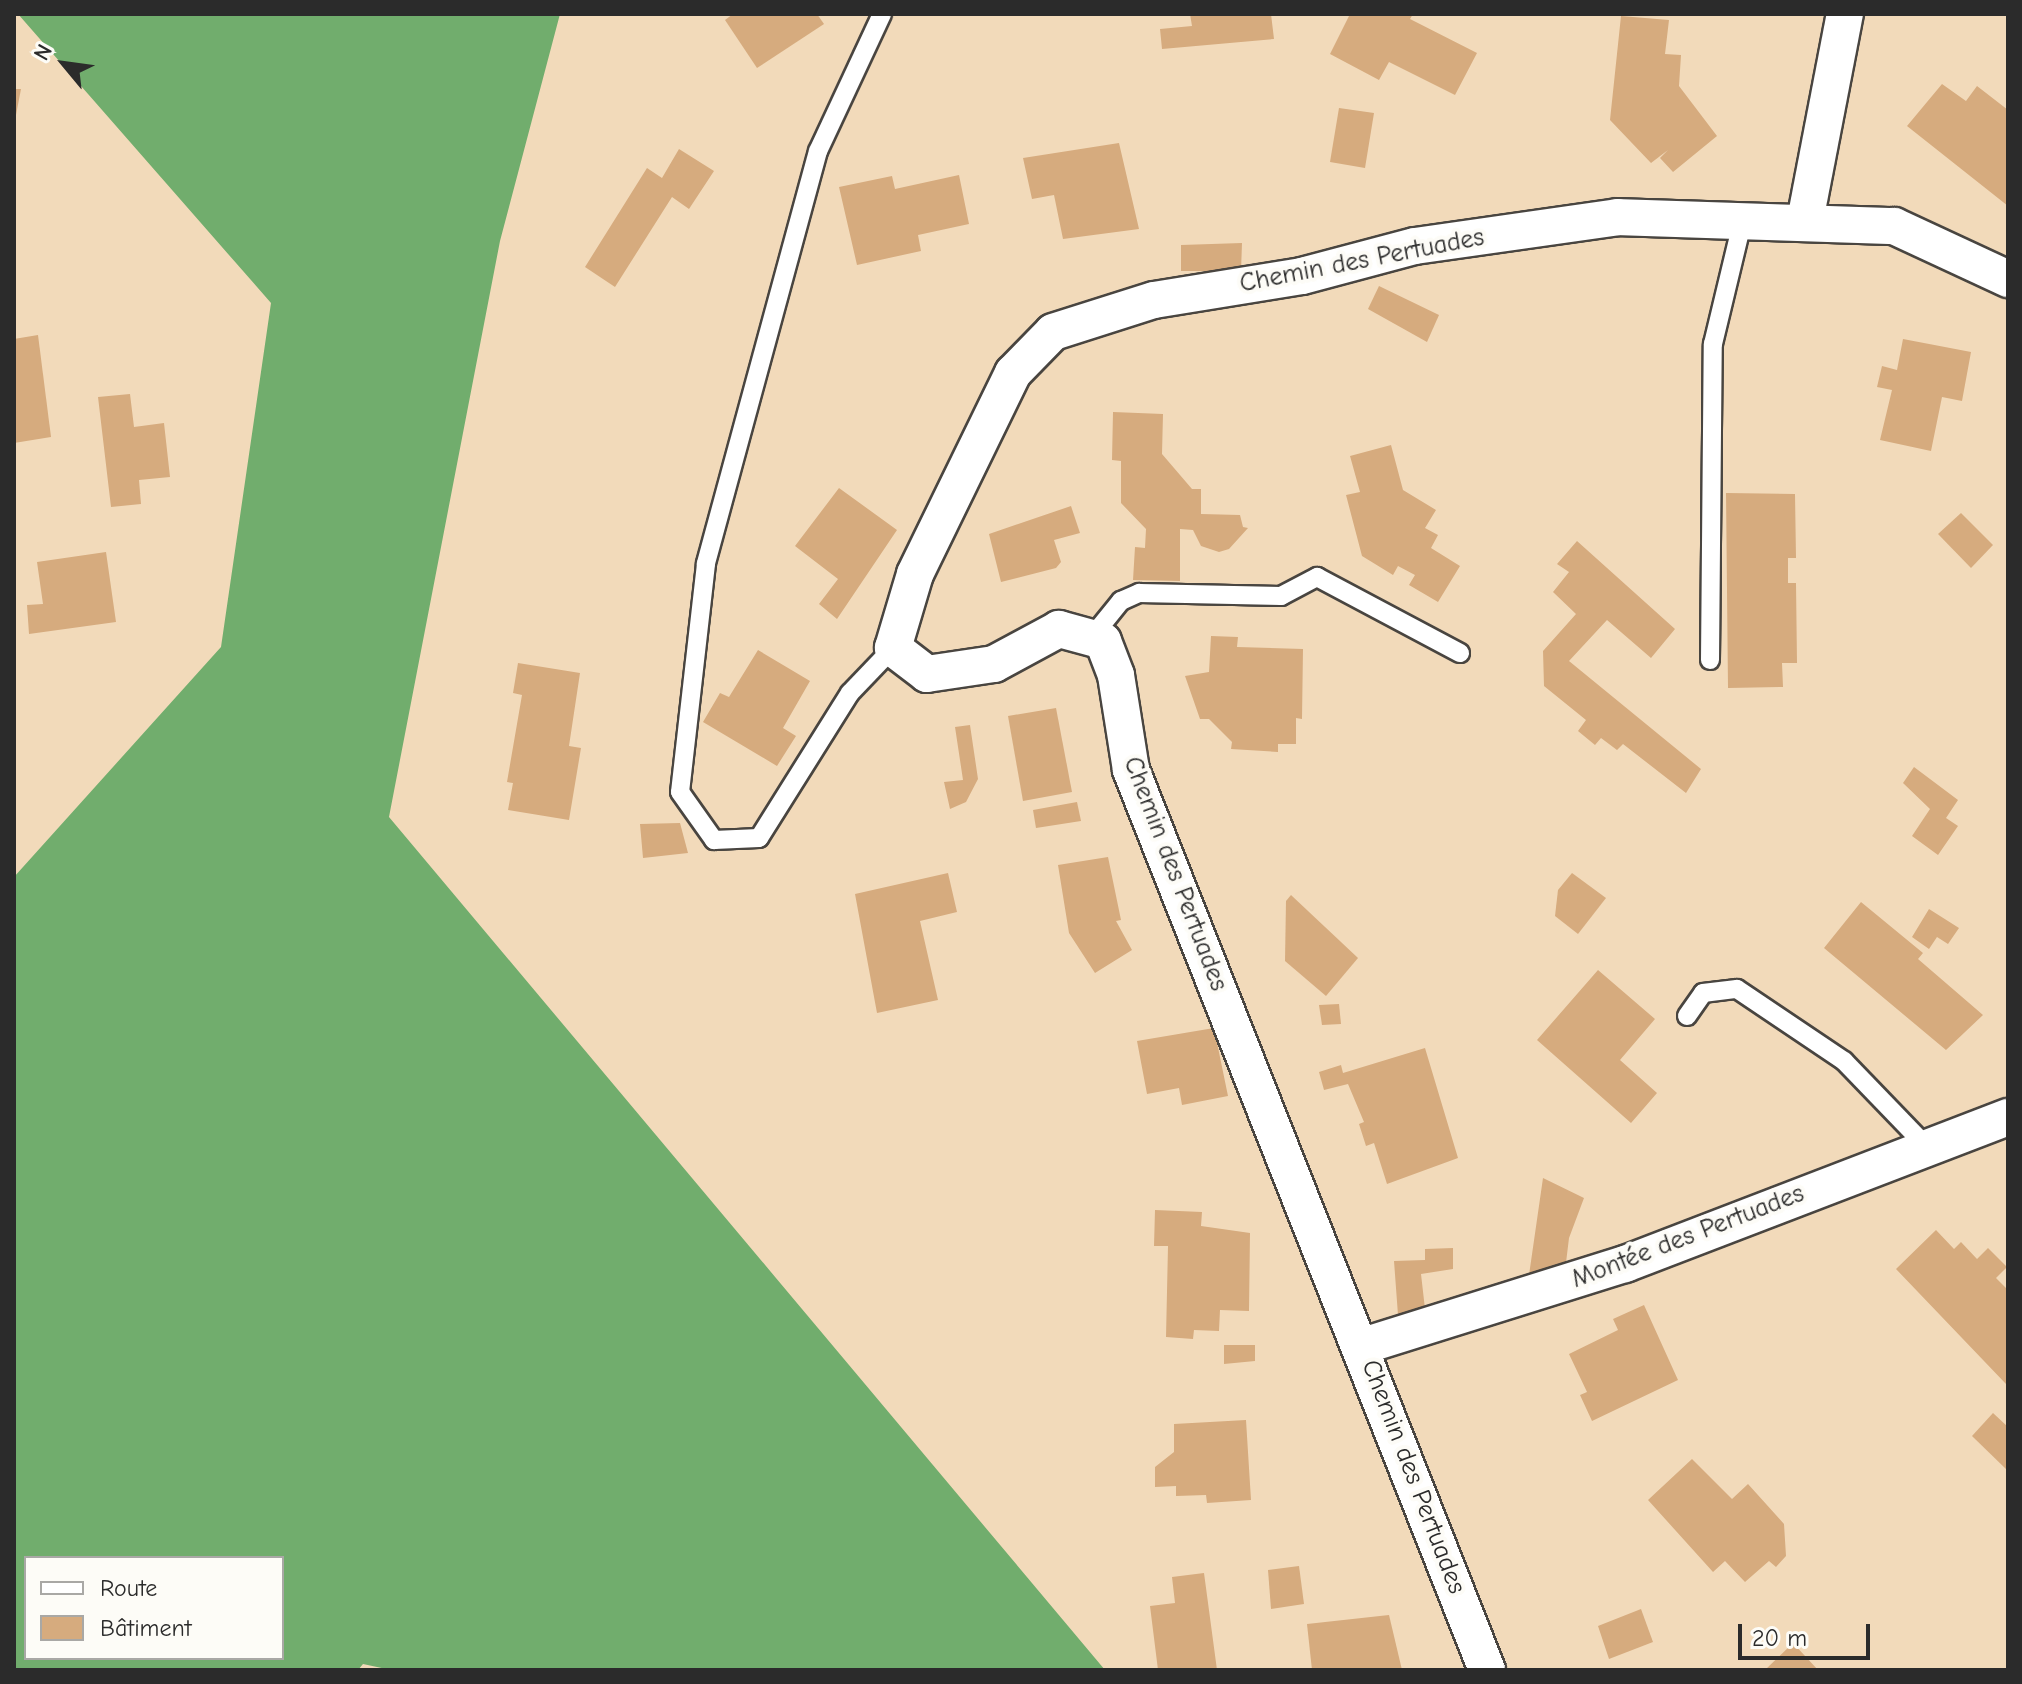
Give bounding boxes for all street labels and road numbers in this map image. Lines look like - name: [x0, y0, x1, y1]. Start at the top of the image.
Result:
- street label: Chemin des Pertuades: [1237, 222, 1487, 300]
- street label: Chemin des Pertuades: [1116, 753, 1234, 995]
- street label: Montée des Pertuades: [1567, 1178, 1809, 1296]
- street label: Chemin des Pertuades: [1354, 1356, 1472, 1598]

